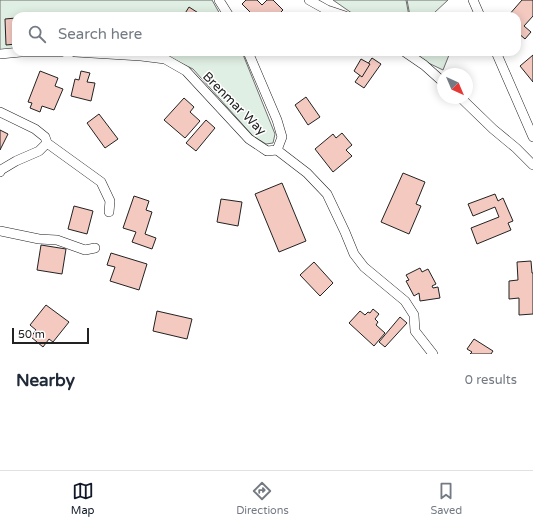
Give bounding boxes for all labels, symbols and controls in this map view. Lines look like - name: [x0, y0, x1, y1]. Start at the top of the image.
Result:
- search box: [12, 12, 521, 56]
- icon: search: [26, 23, 48, 45]
- text: Search here: [58, 25, 142, 43]
- north arrow: [437, 68, 473, 104]
- street label: Brenmar Way: [199, 69, 269, 139]
- scale bar: [12, 326, 89, 345]
- text: 50 m: [18, 328, 45, 341]
- text: Nearby: [16, 370, 75, 391]
- text: 0 results: [465, 372, 517, 388]
- tab: Map: [71, 480, 95, 517]
- tab: Directions: [236, 480, 289, 517]
- tab: Saved: [430, 480, 462, 517]

